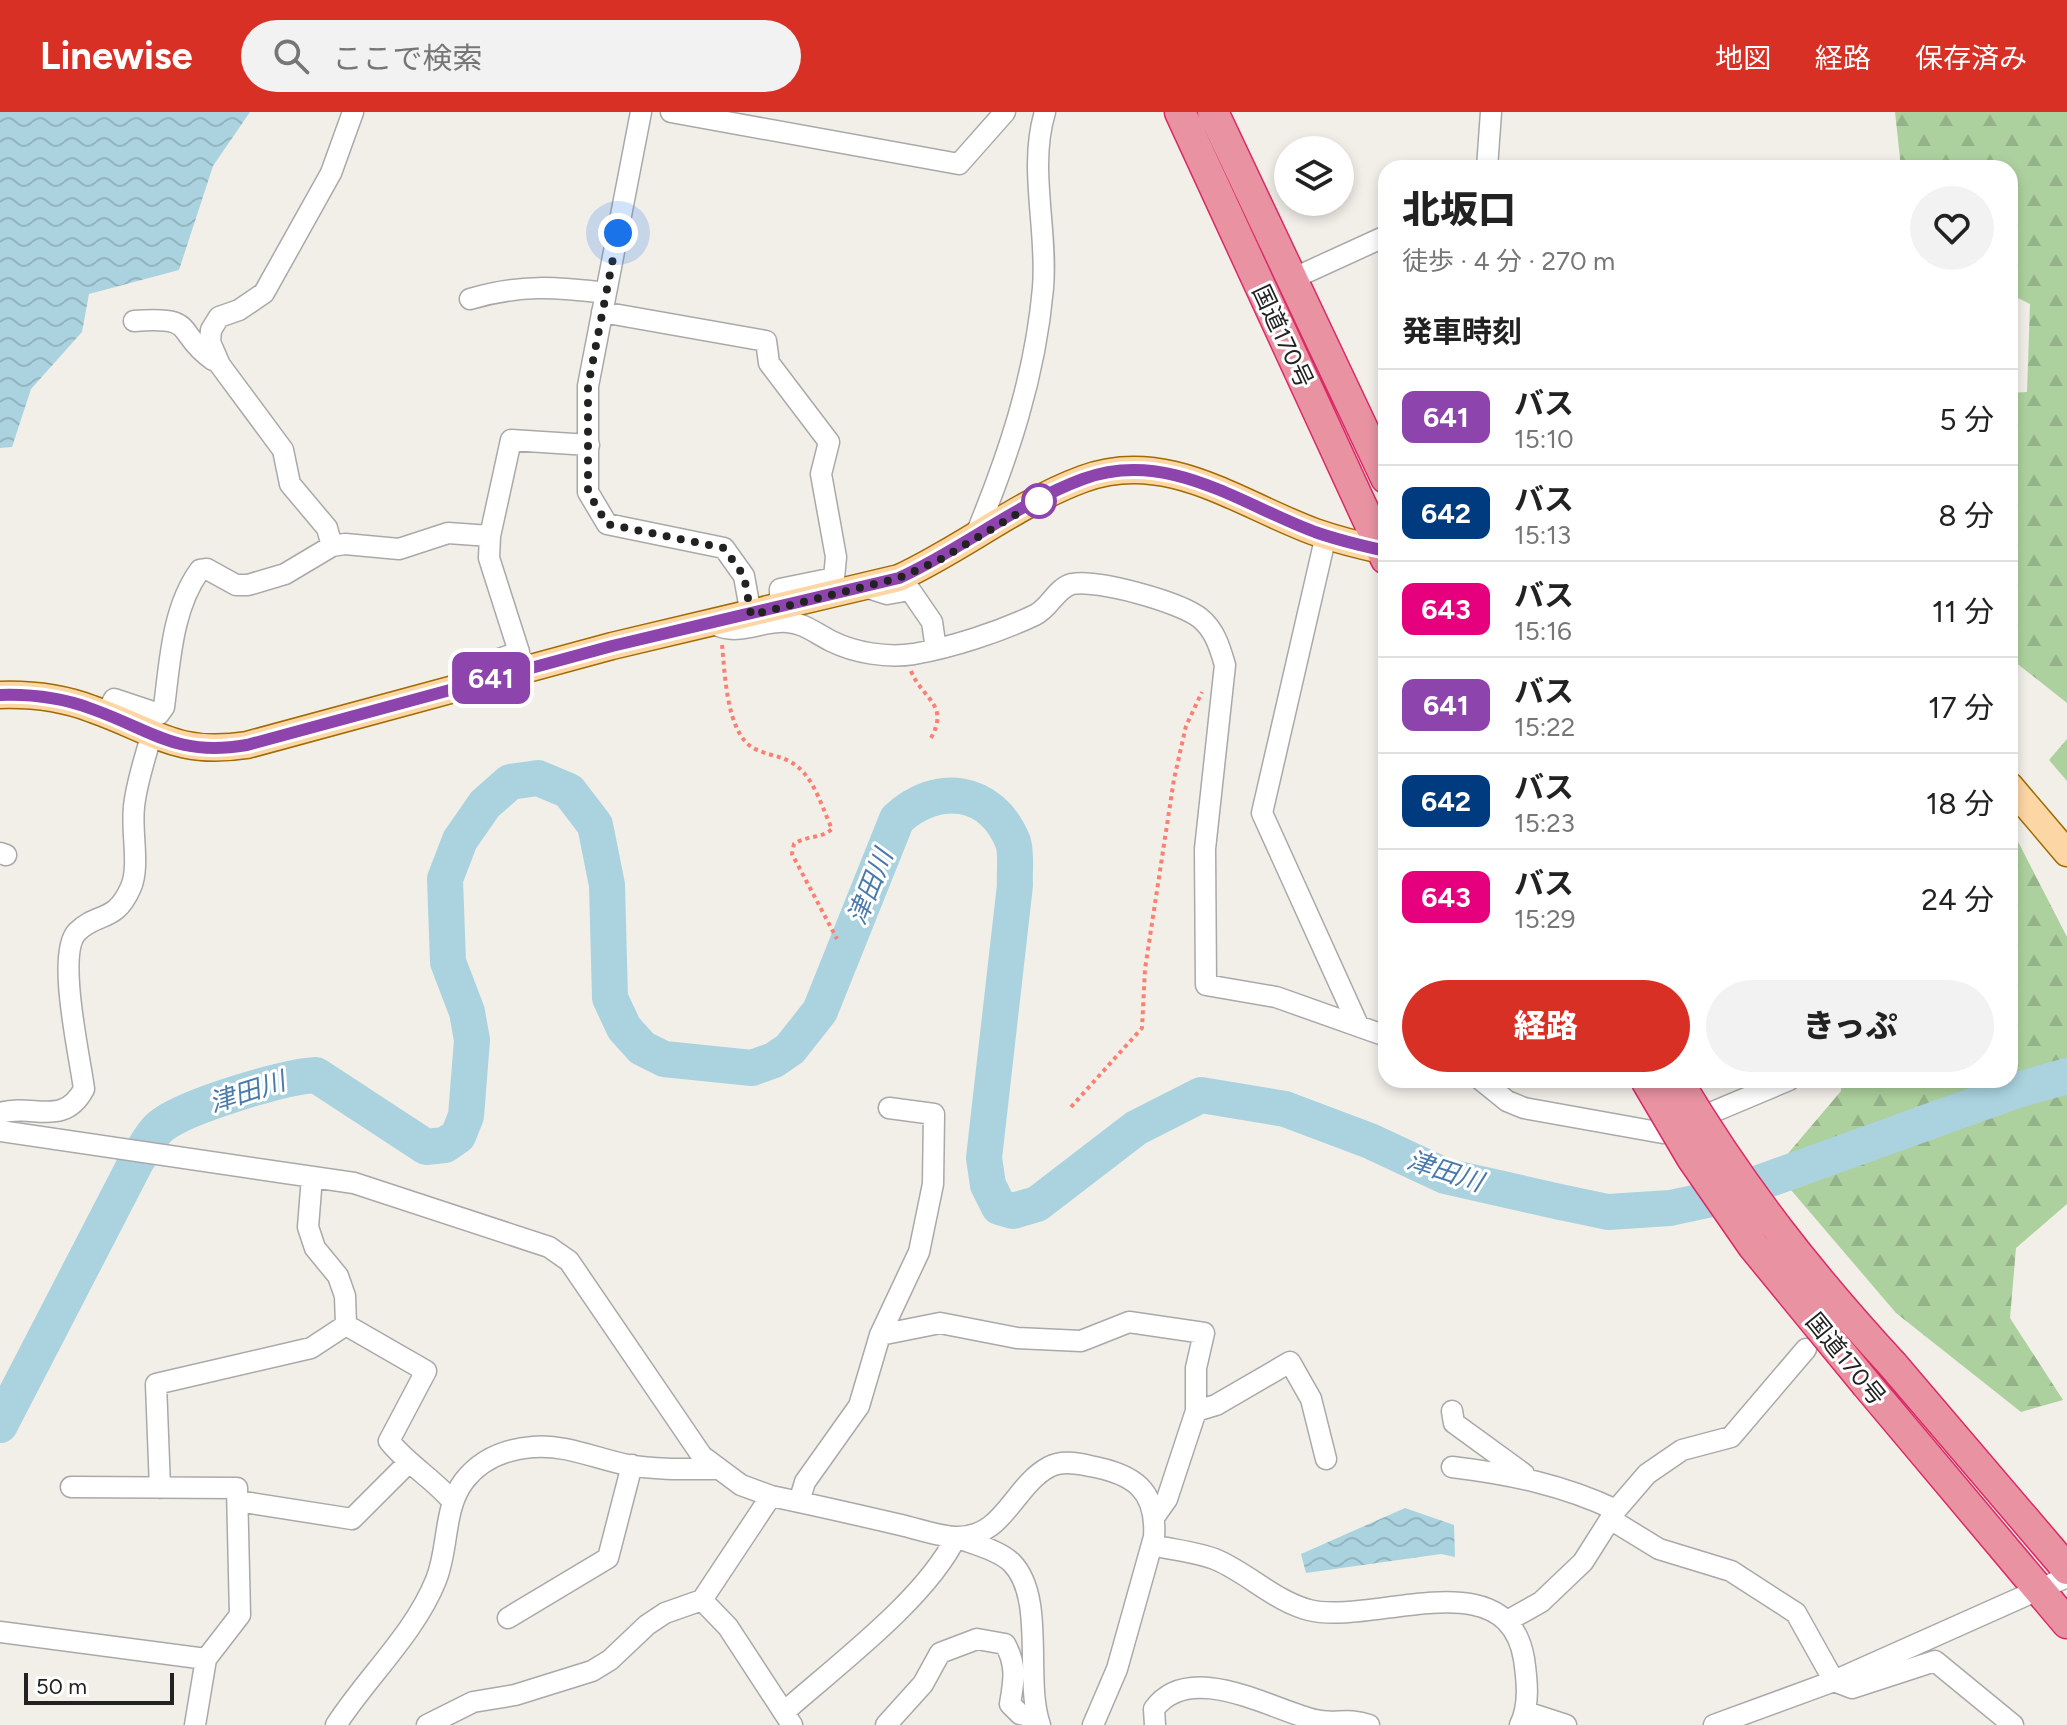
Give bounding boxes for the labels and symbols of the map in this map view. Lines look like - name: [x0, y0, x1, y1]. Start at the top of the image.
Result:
- your location: [598, 213, 638, 253]
- street label: 国道170号: [1247, 280, 1319, 392]
- unlabelled marker: [1022, 484, 1056, 518]
- line badge: 641: [445, 652, 537, 704]
- water label: 津田川: [841, 842, 901, 929]
- water label: 津田川: [205, 1064, 292, 1119]
- water label: 津田川: [1403, 1144, 1490, 1199]
- street label: 国道170号: [1800, 1307, 1892, 1411]
- scale bar: [24, 1669, 174, 1705]

